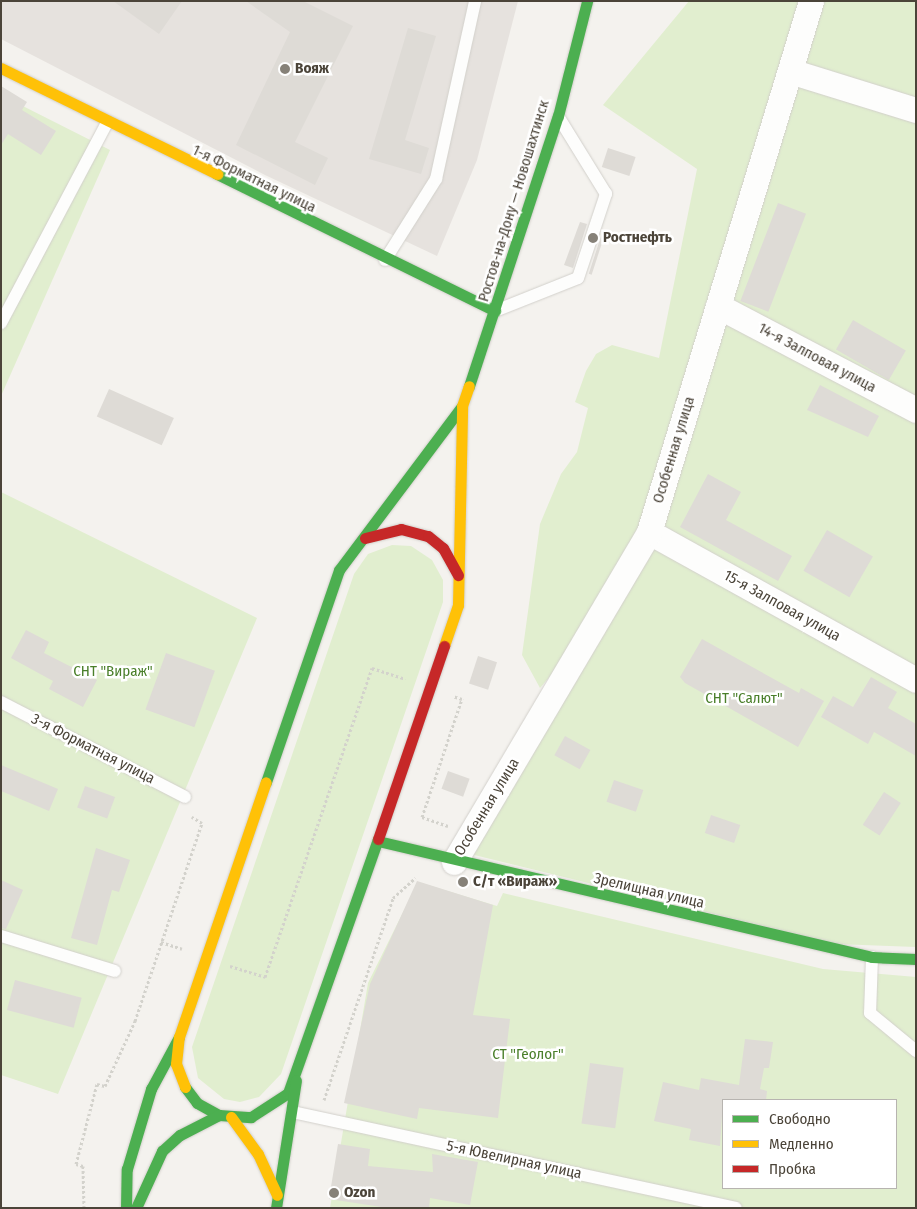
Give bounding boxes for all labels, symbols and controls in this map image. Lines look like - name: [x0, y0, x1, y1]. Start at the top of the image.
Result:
- place label: Вояж: [295, 60, 329, 78]
- marker: Вояж: [279, 63, 291, 75]
- street label: Ростов-на-Дону — Новошахтинск: [475, 98, 553, 304]
- street label: 1-я Форматная улица: [189, 141, 319, 217]
- place label: Ростнефть: [603, 229, 672, 247]
- marker: Ростнефть: [587, 232, 599, 244]
- street label: 14-я Залповая улица: [755, 319, 879, 397]
- street label: Особенная улица: [649, 395, 699, 505]
- street label: 15-я Залповая улица: [721, 567, 843, 645]
- park label: СНТ "Вираж": [73, 663, 153, 681]
- park label: СНТ "Салют": [705, 690, 783, 708]
- street label: 3-я Форматная улица: [28, 710, 158, 788]
- street label: Особенная улица: [451, 755, 523, 859]
- street label: Зрелищная улица: [592, 870, 706, 912]
- place label: С/т «Вираж»: [473, 873, 557, 891]
- marker: С/т «Вираж»: [457, 876, 469, 888]
- park label: СТ "Геолог": [492, 1046, 564, 1064]
- legend: [722, 1099, 897, 1189]
- text: Свободно: [769, 1110, 831, 1128]
- text: Медленно: [769, 1135, 834, 1153]
- street label: 5-я Ювелирная улица: [445, 1137, 583, 1183]
- text: Пробка: [769, 1160, 816, 1178]
- place label: Ozon: [344, 1184, 375, 1202]
- marker: Ozon: [328, 1187, 340, 1199]

